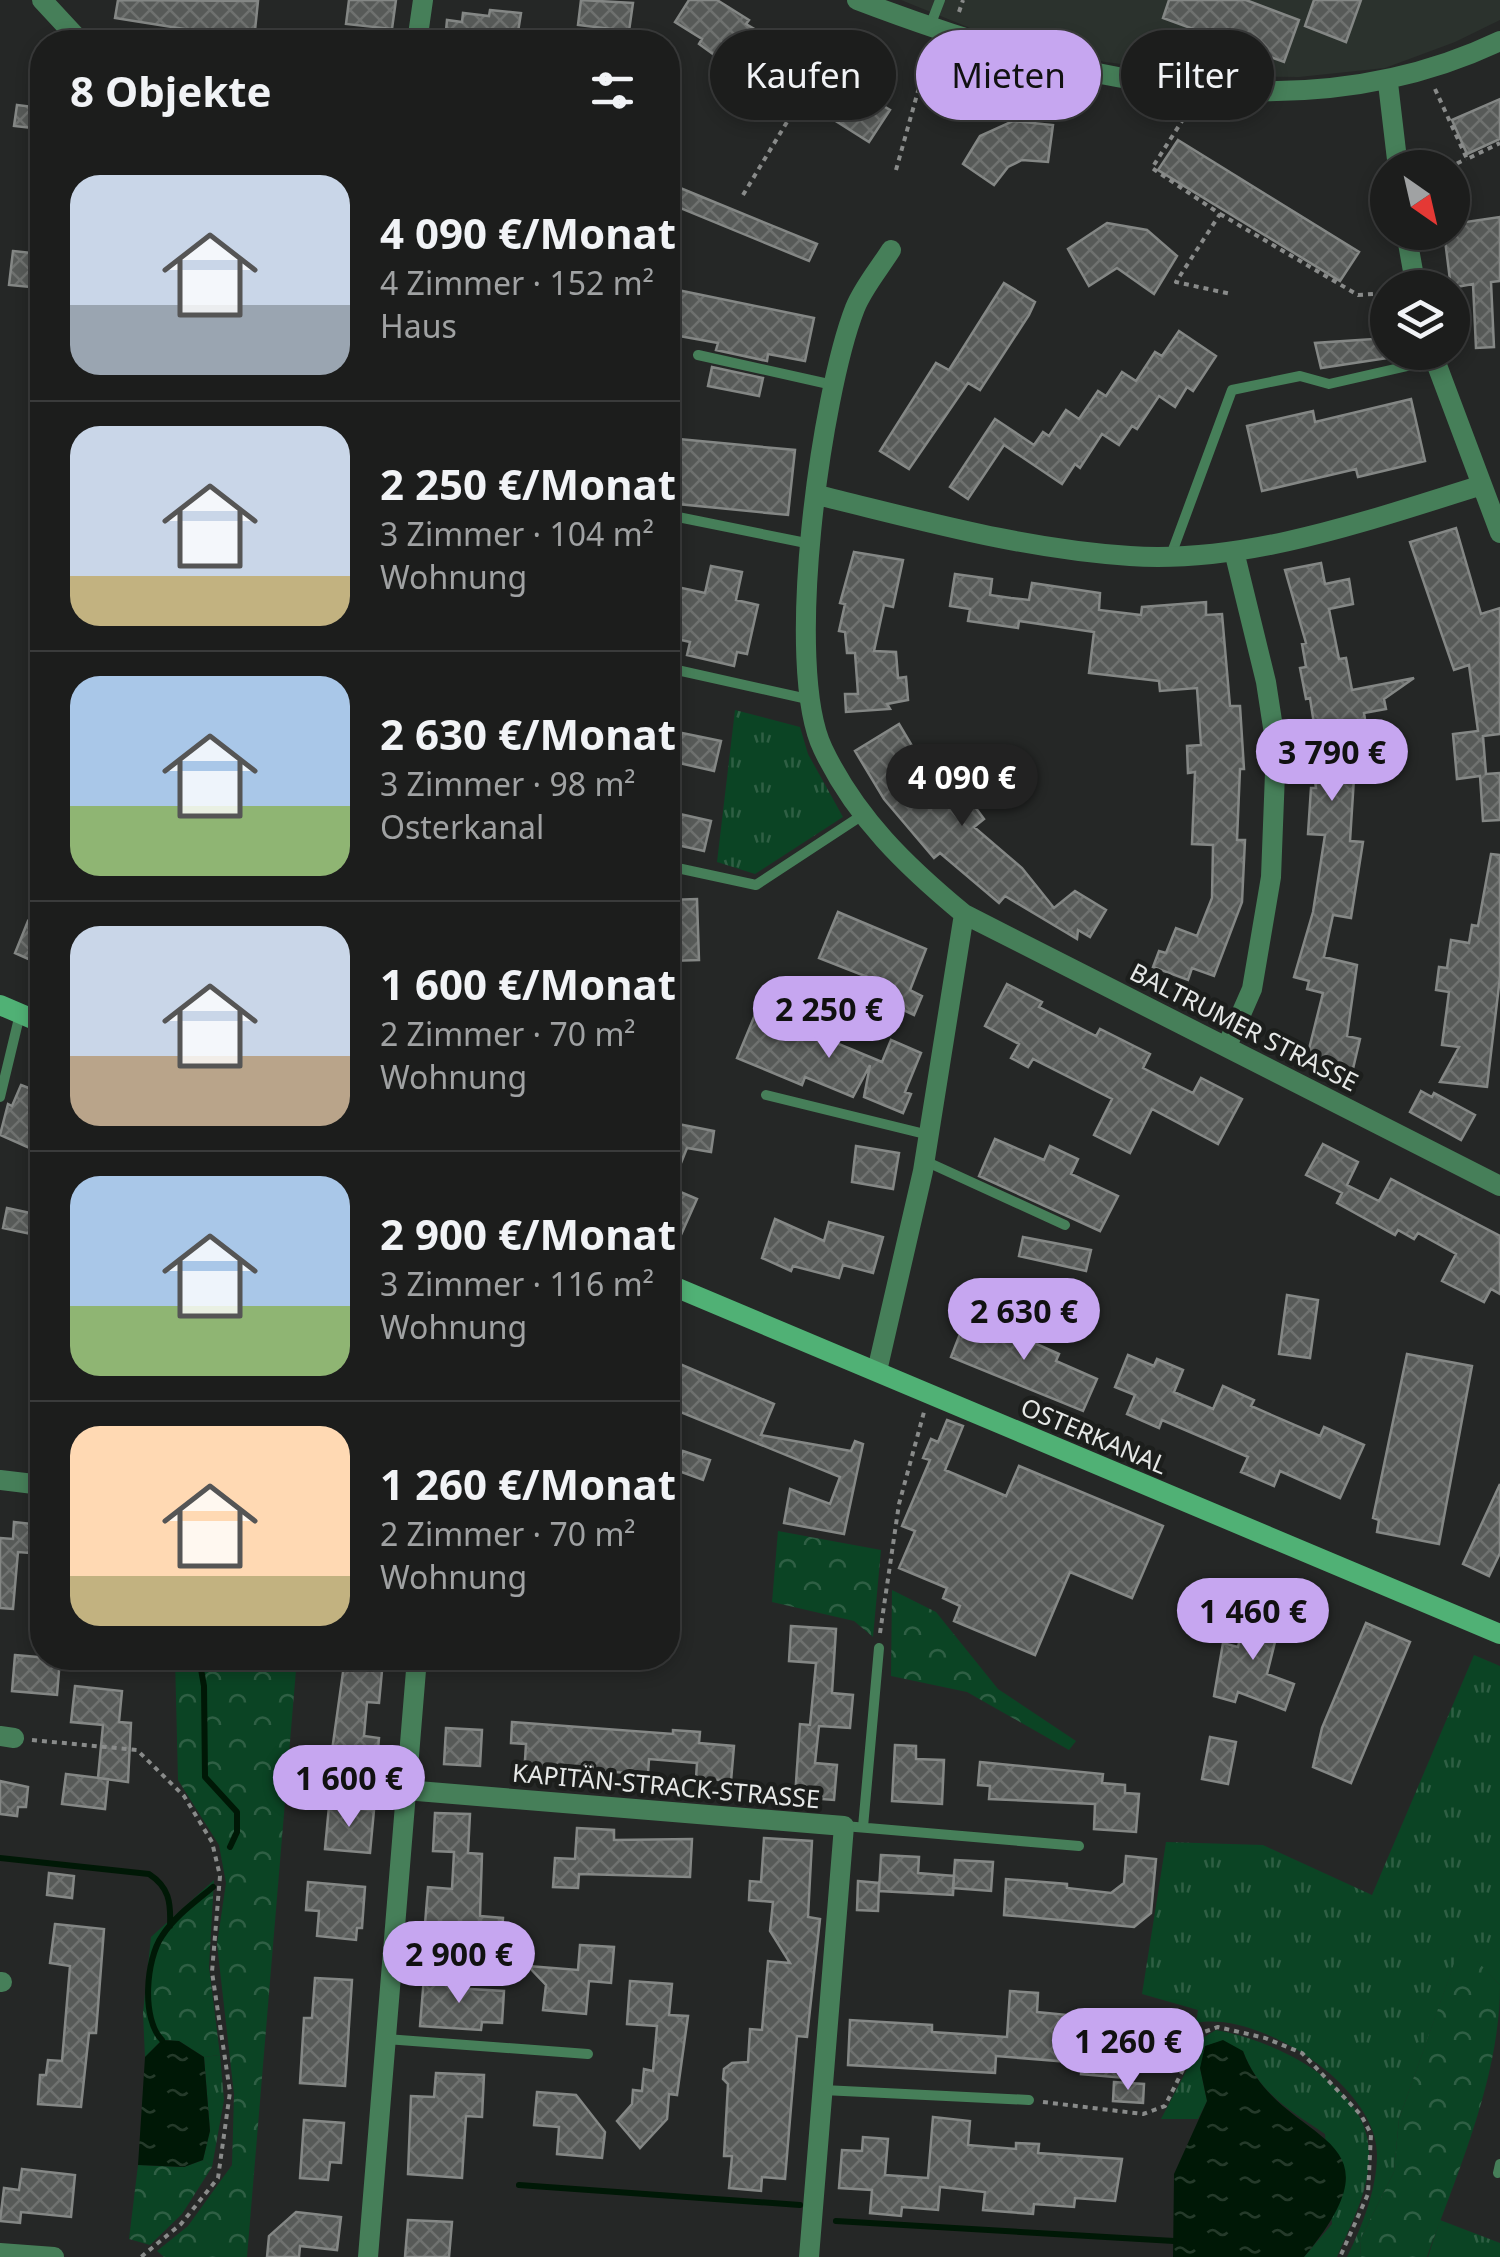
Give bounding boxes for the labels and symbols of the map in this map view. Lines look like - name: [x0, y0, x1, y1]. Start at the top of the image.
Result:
- north arrow: [1370, 150, 1470, 250]
- pin: 3 790 €: [1240, 719, 1424, 804]
- pin: 4 090 €: [870, 744, 1054, 829]
- street label: BALTRUMER STRASSE: [1125, 954, 1364, 1098]
- pin: 2 250 €: [737, 976, 921, 1061]
- pin: 2 630 €: [932, 1278, 1116, 1363]
- street label: OSTERKANAL: [1016, 1389, 1173, 1481]
- pin: 1 460 €: [1161, 1578, 1345, 1663]
- pin: 1 600 €: [257, 1745, 441, 1830]
- street label: KAPITÄN-STRACK-STRASSE: [511, 1755, 821, 1815]
- pin: 2 900 €: [367, 1921, 551, 2006]
- pin: 1 260 €: [1036, 2008, 1220, 2093]

